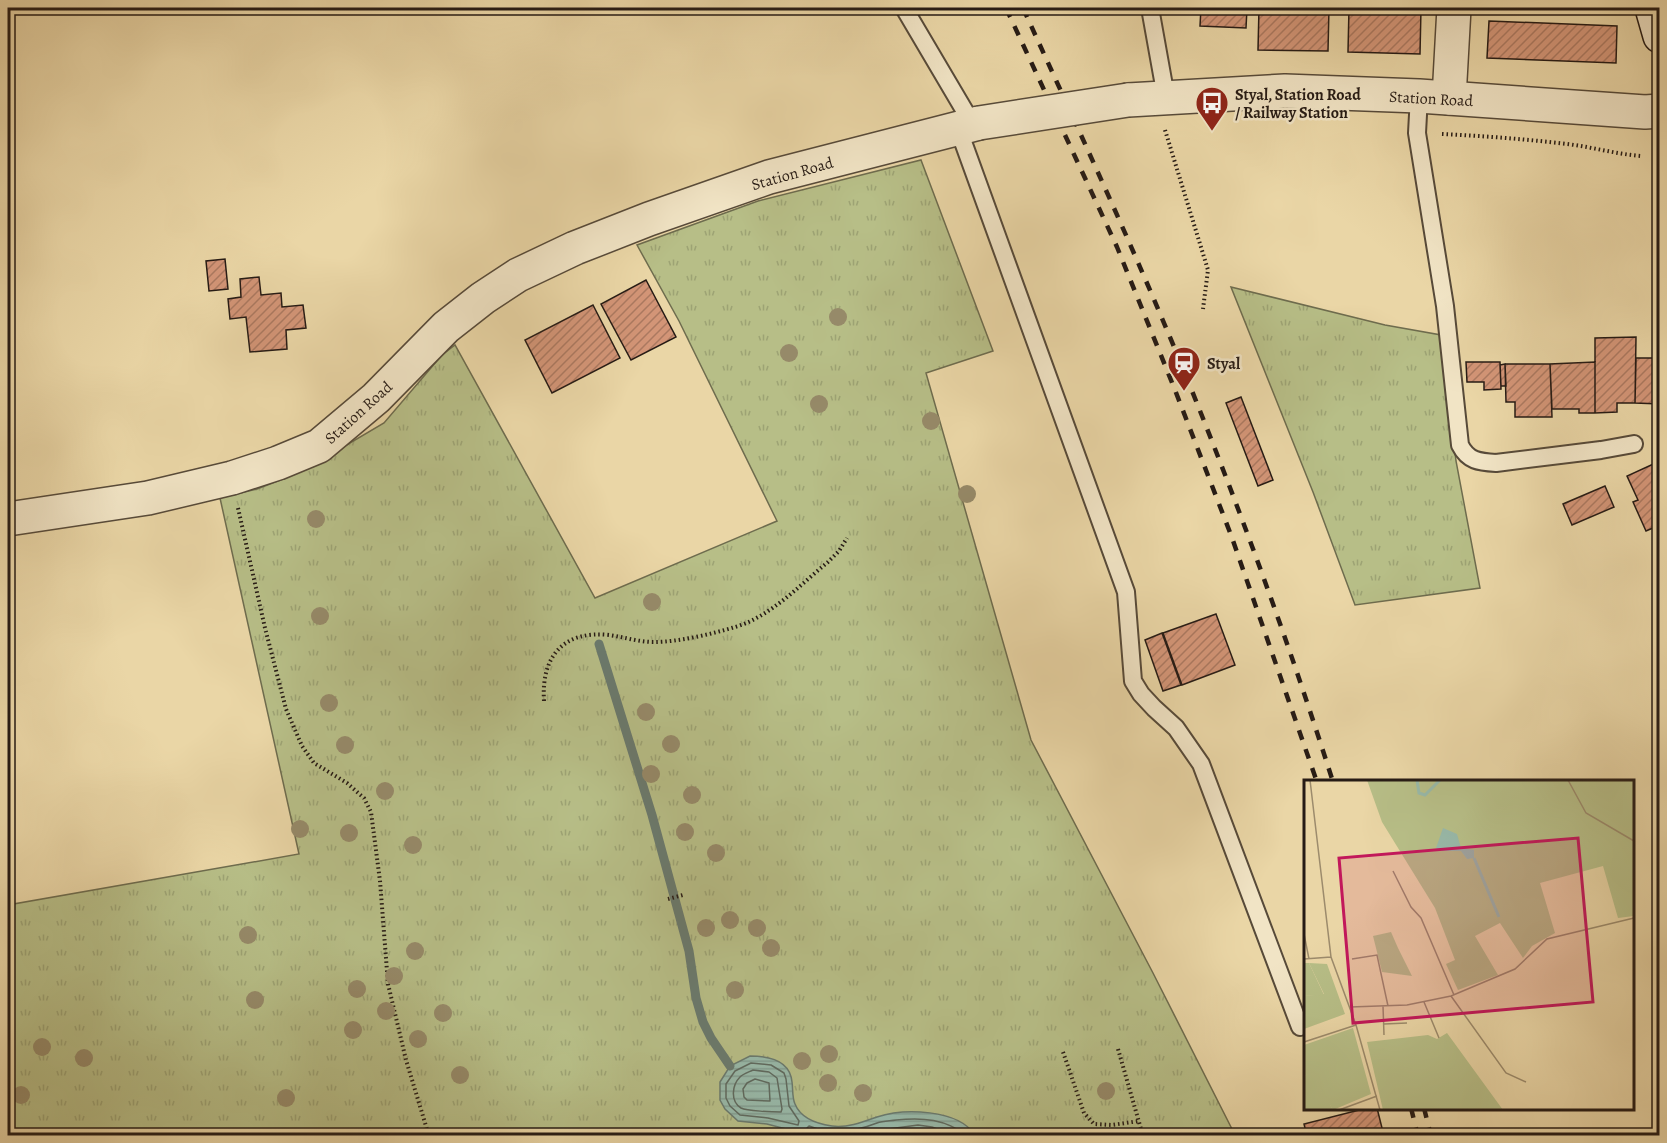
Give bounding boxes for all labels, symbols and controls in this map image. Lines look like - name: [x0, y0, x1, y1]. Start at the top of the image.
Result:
- place label: Styal, Station Road / Railway Station: [1235, 84, 1361, 124]
- bus stop icon: Styal, Station Road / Railway Station: [1194, 85, 1230, 132]
- street label: Station Road: [1388, 86, 1474, 112]
- street label: Station Road: [749, 152, 836, 196]
- station icon: Styal: [1166, 345, 1202, 392]
- place label: Styal: [1207, 353, 1241, 375]
- street label: Station Road: [320, 376, 398, 449]
- inset map: [1304, 780, 1634, 1110]

